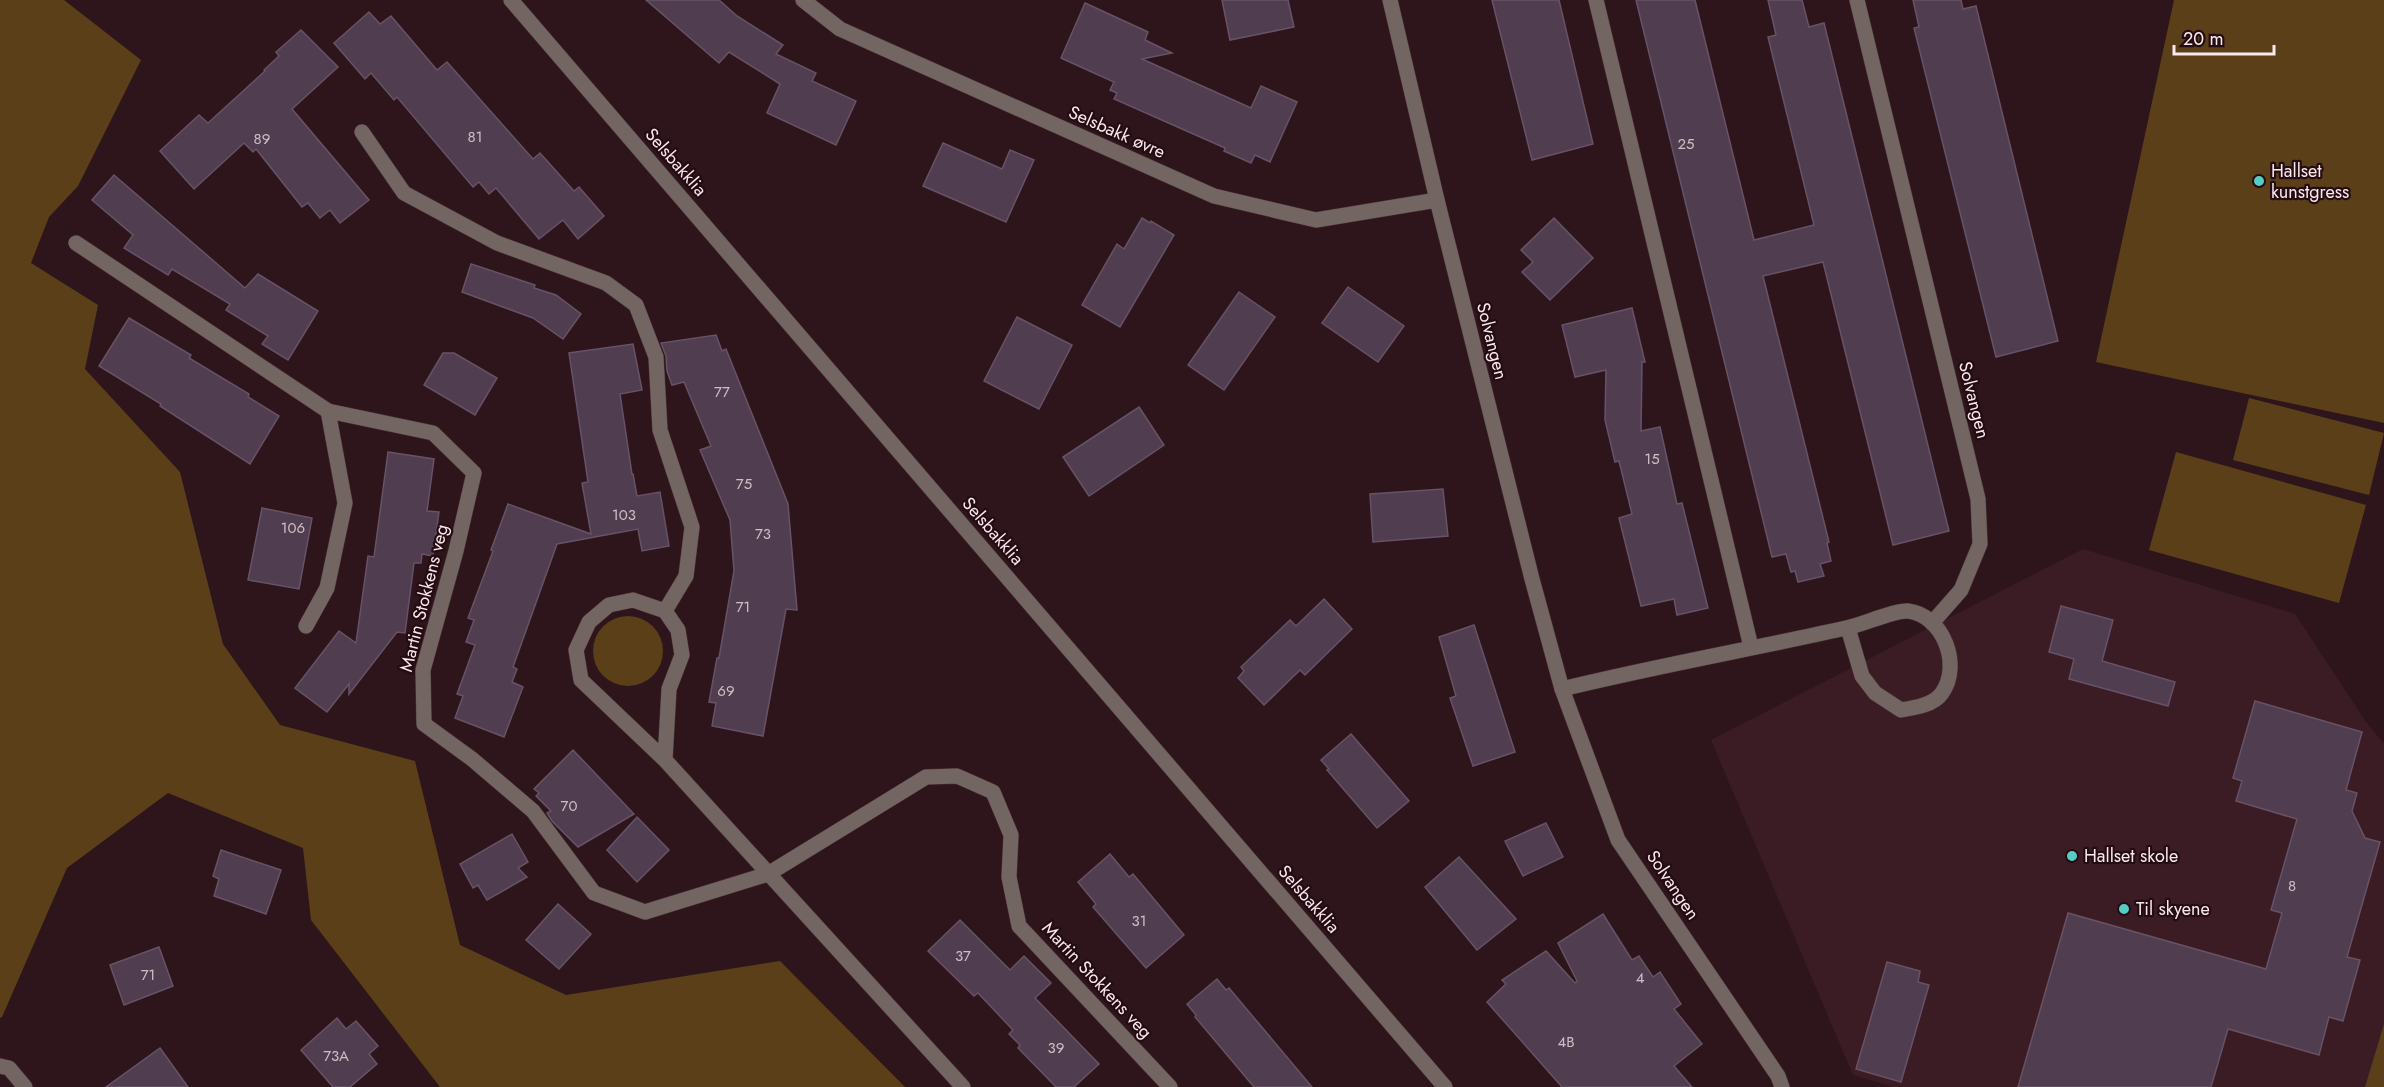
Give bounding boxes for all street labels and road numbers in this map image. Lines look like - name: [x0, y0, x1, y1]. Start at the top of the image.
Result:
- street label: Selsbakk øvre: [1065, 99, 1169, 165]
- street label: Selsbakklia: [639, 122, 713, 202]
- street label: Solvangen: [1470, 300, 1514, 382]
- street label: Solvangen: [1952, 359, 1996, 441]
- street label: Selsbakklia: [956, 491, 1030, 571]
- street label: Martin Stokkens veg: [393, 521, 455, 675]
- street label: Solvangen: [1640, 845, 1706, 925]
- street label: Selsbakklia: [1272, 859, 1346, 939]
- street label: Martin Stokkens veg: [1036, 916, 1158, 1044]

